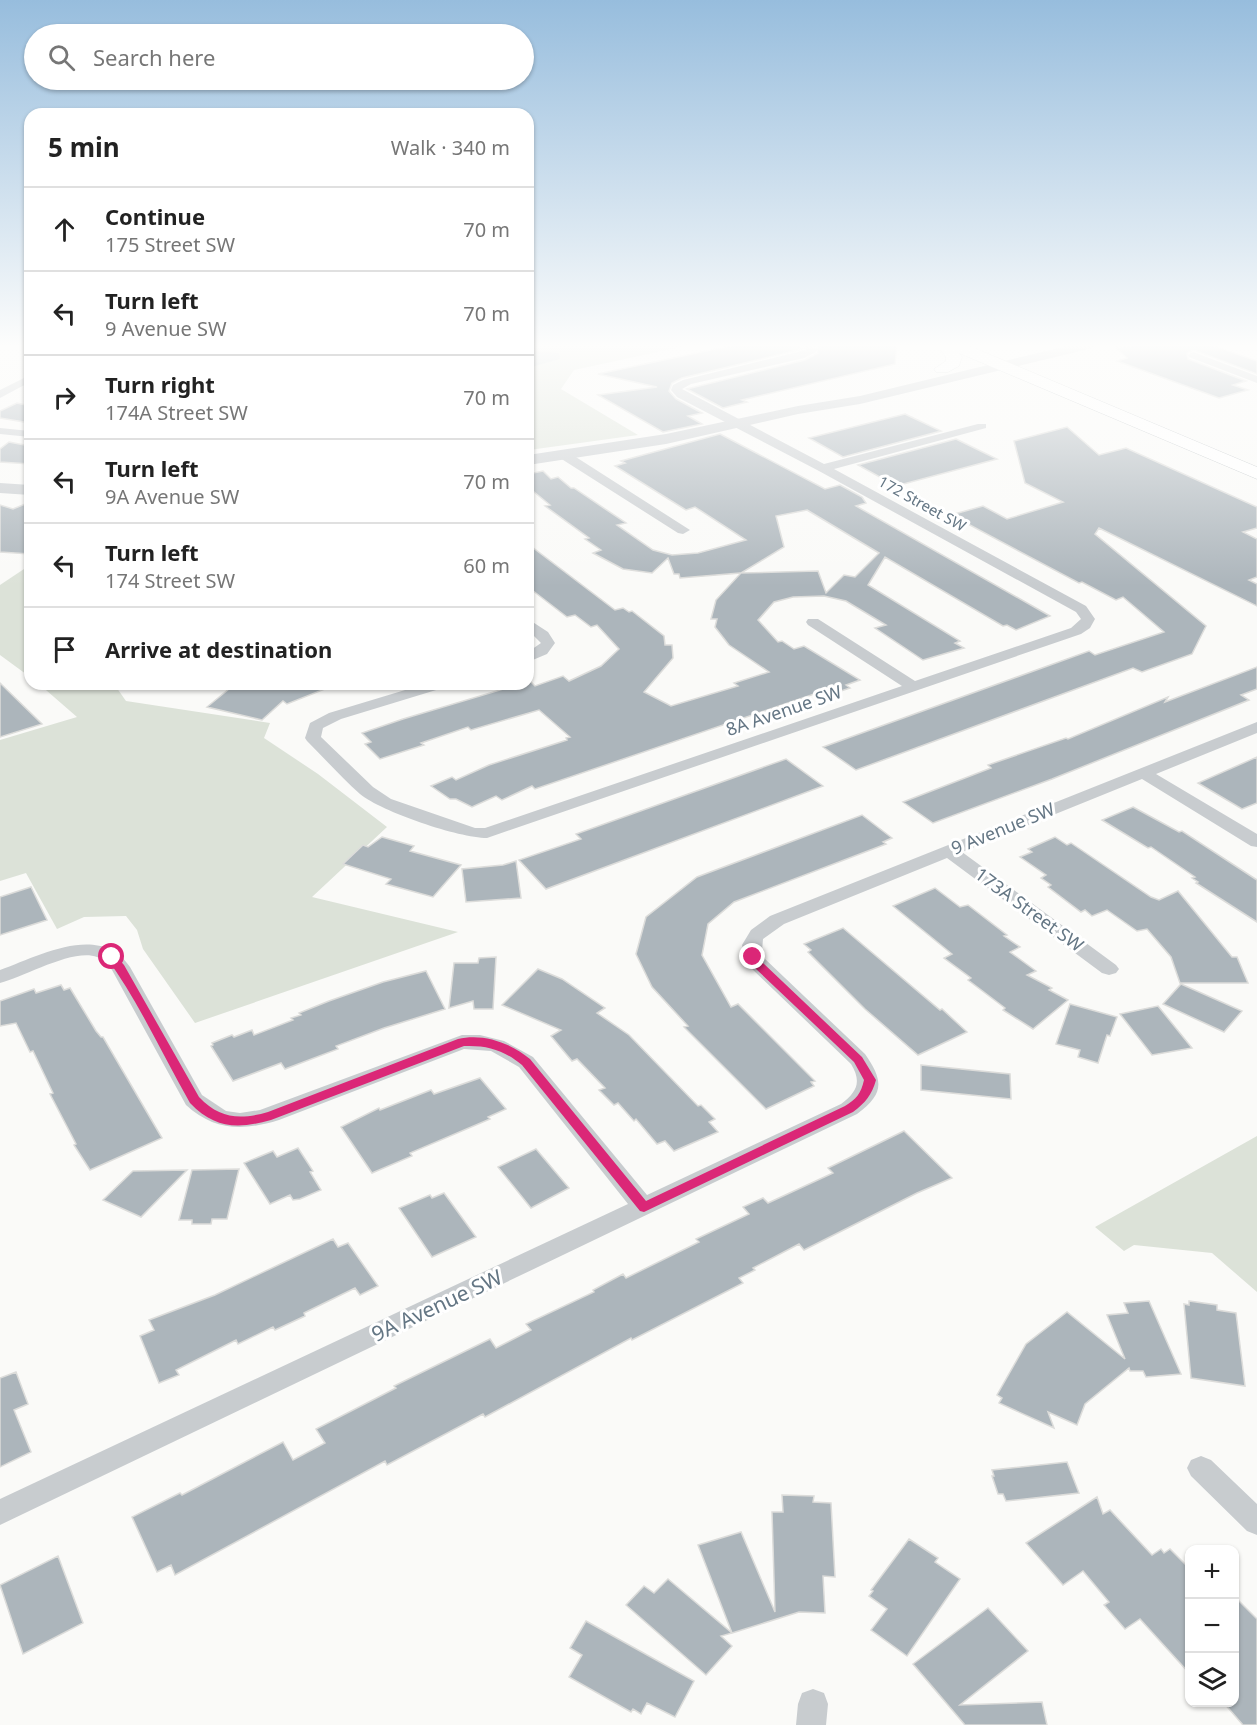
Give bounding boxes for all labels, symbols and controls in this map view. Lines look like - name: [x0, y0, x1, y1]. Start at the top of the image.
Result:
- search box: [24, 24, 534, 90]
- icon: search: [45, 41, 78, 74]
- text: Search here: [93, 42, 215, 72]
- text: 5 min: [48, 129, 120, 165]
- text: Walk · 340 m: [391, 134, 510, 161]
- text: Continue: [105, 201, 205, 231]
- icon: ahead: [48, 213, 81, 246]
- text: 70 m: [463, 216, 510, 243]
- text: 175 Street SW: [105, 231, 235, 258]
- text: Turn left: [105, 285, 199, 315]
- icon: left: [48, 297, 81, 330]
- text: 70 m: [463, 300, 510, 327]
- text: 9 Avenue SW: [105, 315, 227, 342]
- text: Turn right: [105, 369, 215, 399]
- icon: right: [48, 381, 81, 414]
- text: 70 m: [463, 384, 510, 411]
- text: 174A Street SW: [105, 399, 248, 426]
- text: Turn left: [105, 453, 199, 483]
- icon: left: [48, 465, 81, 498]
- text: 70 m: [463, 468, 510, 495]
- street label: 172 Street SW: [875, 471, 970, 536]
- text: 9A Avenue SW: [105, 483, 239, 510]
- text: Turn left: [105, 537, 199, 567]
- icon: left: [48, 549, 81, 582]
- text: 60 m: [463, 552, 510, 579]
- text: 174 Street SW: [105, 567, 235, 594]
- icon: arrive: [48, 633, 81, 666]
- text: Arrive at destination: [105, 634, 332, 664]
- street label: 8A Avenue SW: [723, 679, 845, 741]
- street label: 9 Avenue SW: [947, 796, 1058, 860]
- street label: 173A Street SW: [970, 862, 1089, 957]
- route start: [98, 943, 124, 969]
- route end: [739, 943, 765, 969]
- street label: 9A Avenue SW: [367, 1262, 507, 1348]
- map controls: [1185, 1545, 1239, 1707]
- button: +: [1185, 1545, 1239, 1599]
- button: −: [1185, 1599, 1239, 1653]
- button: layers: [1185, 1653, 1239, 1707]

